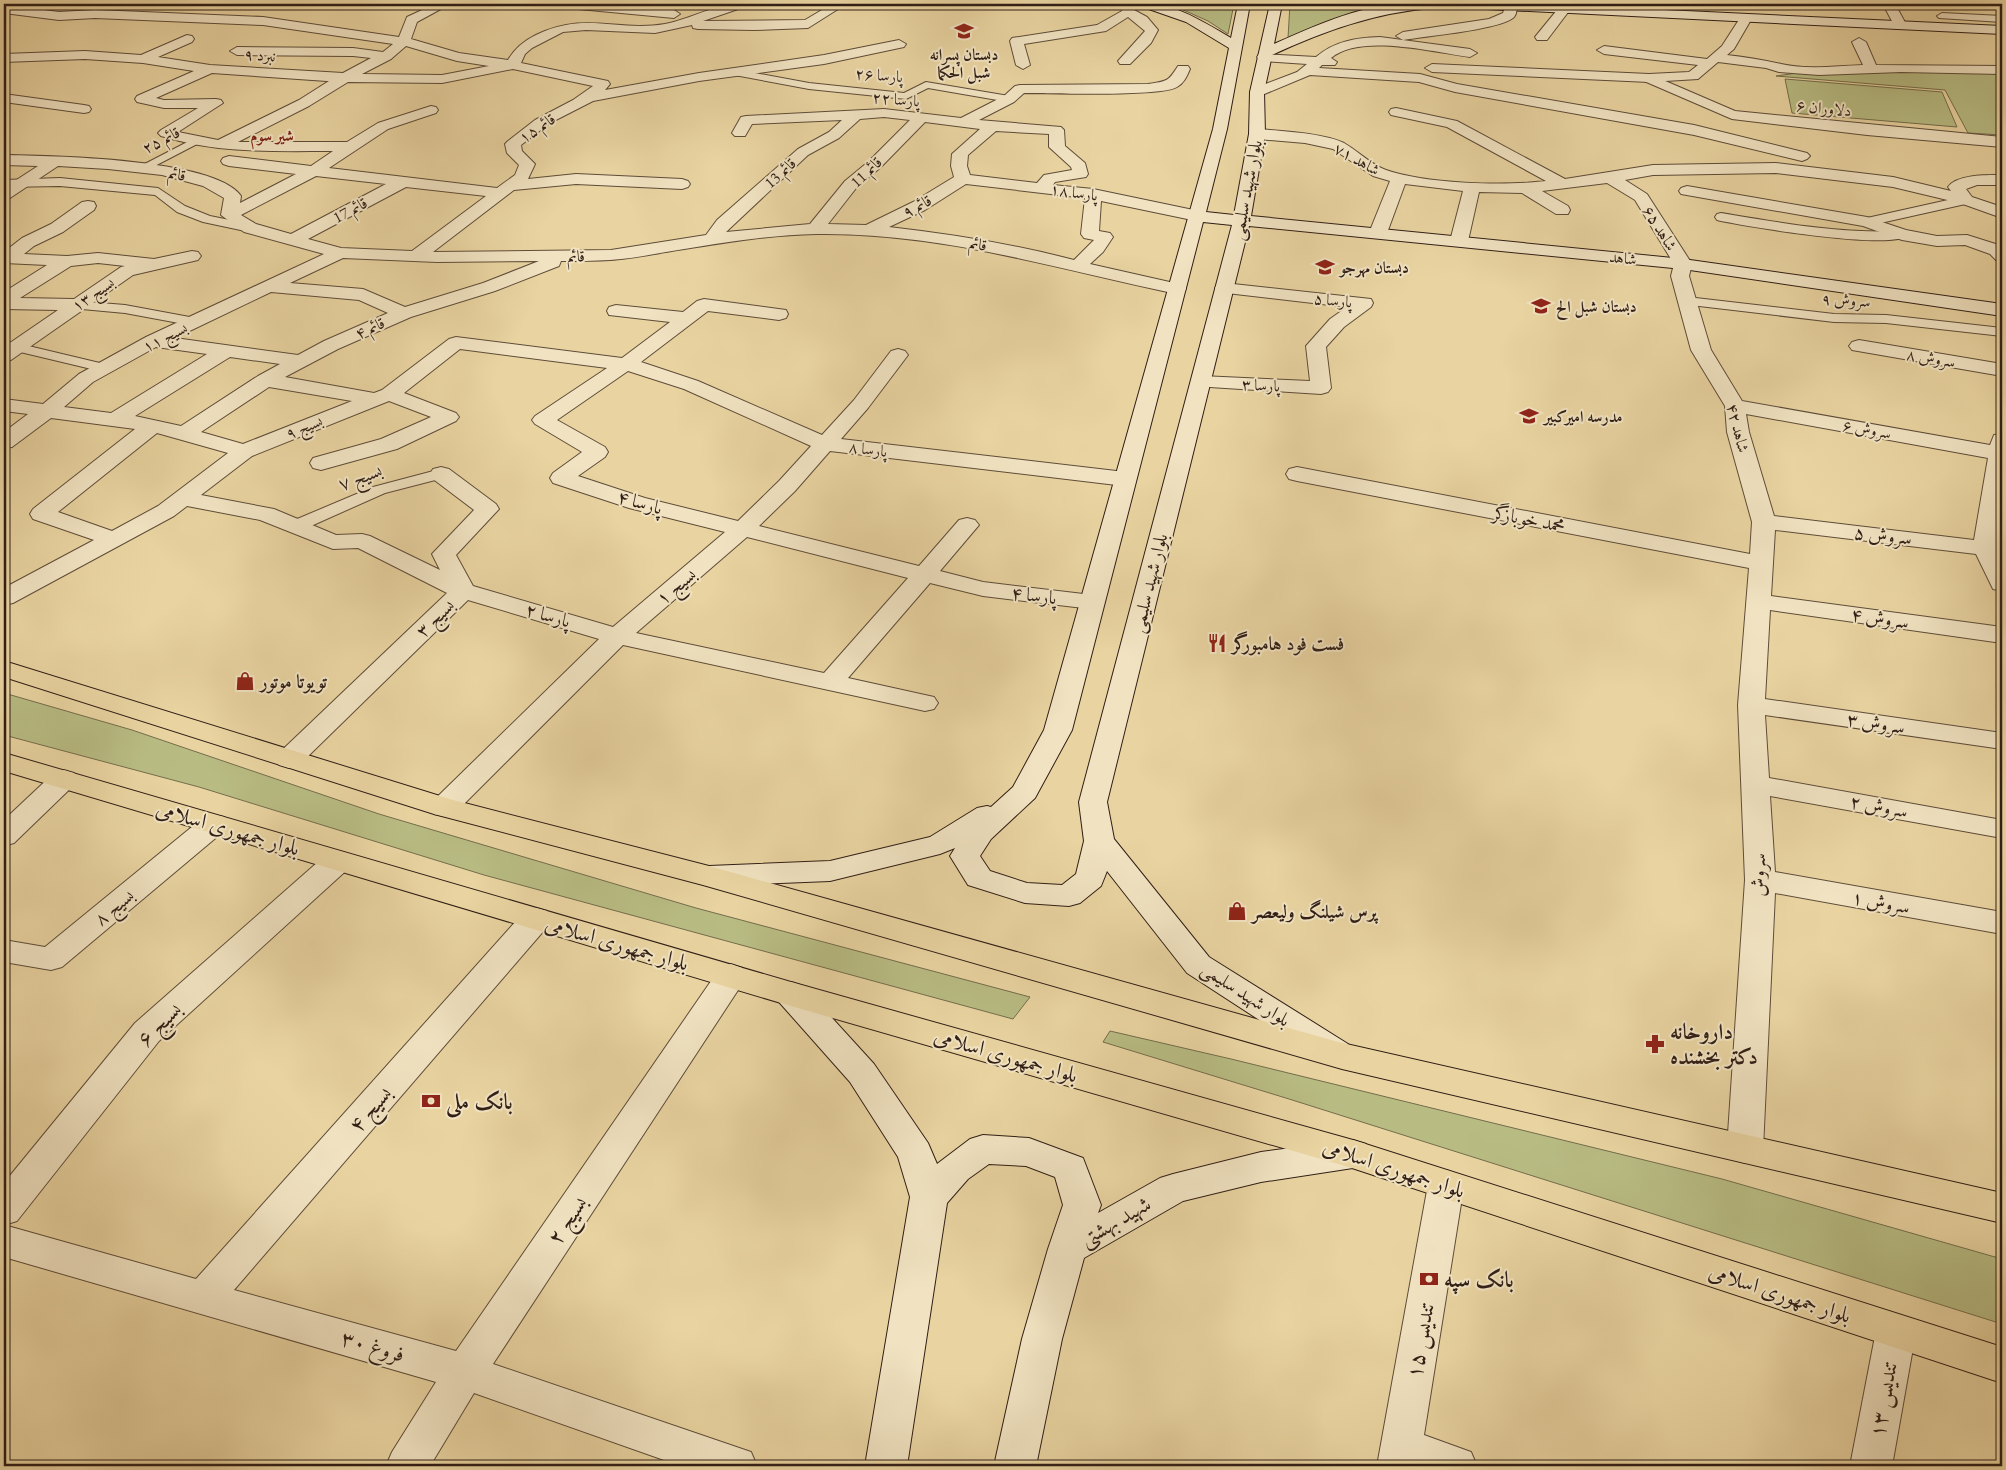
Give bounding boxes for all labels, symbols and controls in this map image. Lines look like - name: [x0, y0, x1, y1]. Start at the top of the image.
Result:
- school or university icon: دبستان پسرانه شبل الحکما: [953, 20, 975, 42]
- street label: نبرد ۹: [244, 43, 276, 67]
- place label: دبستان پسرانه شبل الحکما: [930, 44, 998, 84]
- street label: پارسا ۲۶: [854, 63, 905, 88]
- street label: پارسا ۲۲: [871, 86, 922, 113]
- street label: دلاوران ۶: [1795, 95, 1853, 121]
- street label: قائم ۱۵: [515, 108, 562, 151]
- street label: قائم ۲۵: [138, 122, 185, 162]
- district label: شیر سوم: [250, 125, 294, 150]
- street label: بلوار شهید سلیمی: [1224, 138, 1269, 243]
- street label: شاهد ۷۱: [1330, 138, 1384, 180]
- street label: قائم 11: [846, 152, 889, 195]
- street label: قائم 13: [759, 153, 803, 196]
- street label: قائم: [165, 162, 188, 190]
- street label: پارسا ۱۸: [1049, 178, 1100, 207]
- street label: قائم ۹: [899, 190, 937, 226]
- street label: قائم 17: [329, 192, 373, 231]
- street label: شاهد ۶۵: [1638, 201, 1682, 255]
- street label: قائم: [967, 232, 989, 260]
- street label: قائم: [567, 245, 585, 271]
- street label: شاهد: [1608, 246, 1638, 270]
- school or university icon: دبستان مهرجو: [1314, 256, 1336, 278]
- place label: دبستان مهرجو: [1338, 257, 1409, 278]
- street label: بسیج ۱۳: [67, 272, 121, 319]
- street label: پارسا ۵: [1313, 288, 1354, 314]
- street label: سروش ۹: [1821, 288, 1871, 312]
- school or university icon: دبستان شبل الح: [1530, 295, 1552, 317]
- place label: دبستان شبل الح: [1556, 296, 1637, 320]
- street label: قائم ۴: [352, 312, 390, 347]
- street label: بسیج ۱۱: [139, 317, 193, 360]
- street label: سروش ۸: [1905, 344, 1957, 372]
- street label: پارسا ۳: [1241, 374, 1282, 398]
- street label: شاهد ۴۲: [1722, 401, 1754, 455]
- school or university icon: مدرسه امیرکبیر: [1518, 405, 1540, 427]
- place label: مدرسه امیرکبیر: [1542, 406, 1622, 427]
- street label: بسیج ۹: [282, 410, 328, 448]
- street label: سروش ۶: [1841, 414, 1893, 444]
- street label: پارسا ۸: [848, 436, 889, 463]
- street label: بسیج ۷: [334, 457, 388, 501]
- street label: پارسا ۴: [614, 484, 667, 522]
- street label: محمد خوبازگر: [1489, 499, 1568, 538]
- street label: سروش ۵: [1853, 520, 1913, 550]
- street label: بلوار شهید سلیمی: [1125, 531, 1174, 636]
- street label: بسیج ۱: [651, 561, 705, 614]
- street label: پارسا ۴: [1010, 580, 1060, 611]
- street label: بسیج ۳: [410, 593, 464, 646]
- street label: پارسا ۲: [522, 597, 575, 635]
- street label: سروش ۴: [1849, 602, 1911, 634]
- place label: فست فود هامبورگر: [1230, 631, 1344, 656]
- restaurant icon: فست فود هامبورگر: [1206, 632, 1228, 654]
- place label: تویوتا موتور: [258, 669, 327, 694]
- shop icon: تویوتا موتور: [234, 670, 256, 692]
- street label: سروش ۳: [1845, 707, 1907, 739]
- street label: سروش ۲: [1848, 789, 1910, 823]
- street label: بلوار جمهوری اسلامی: [153, 794, 303, 862]
- street label: سروش: [1746, 853, 1771, 897]
- street label: بسیج ۸: [89, 882, 143, 935]
- street label: سروش ۱: [1850, 885, 1912, 919]
- place label: پرس شیلنگ ولیعصر: [1250, 899, 1379, 924]
- shop icon: پرس شیلنگ ولیعصر: [1226, 900, 1248, 922]
- street label: بلوار جمهوری اسلامی: [542, 909, 692, 977]
- street label: بلوار شهید سلیمی: [1196, 956, 1295, 1033]
- street label: بسیج ۶: [130, 995, 191, 1056]
- place label: داروخانه دکتر بخشنده: [1670, 1017, 1758, 1071]
- street label: بلوار جمهوری اسلامی: [931, 1021, 1081, 1089]
- pharmacy icon: داروخانه دکتر بخشنده: [1644, 1033, 1666, 1055]
- street label: بسیج ۴: [342, 1080, 402, 1142]
- place label: بانک ملی: [445, 1087, 513, 1119]
- bank icon: بانک ملی: [420, 1090, 442, 1112]
- street label: بلوار جمهوری اسلامی: [1319, 1131, 1469, 1205]
- street label: شهید بهشتی: [1074, 1189, 1157, 1254]
- street label: بسیج ۲: [540, 1190, 598, 1253]
- street label: بلوار جمهوری اسلامی: [1705, 1256, 1855, 1330]
- place label: بانک سپه: [1444, 1265, 1514, 1295]
- bank icon: بانک سپه: [1418, 1268, 1440, 1290]
- street label: تندیس ۱۵: [1399, 1299, 1442, 1381]
- street label: فروغ ۳۰: [337, 1323, 408, 1373]
- street label: تندیس ۱۳: [1862, 1358, 1905, 1440]

